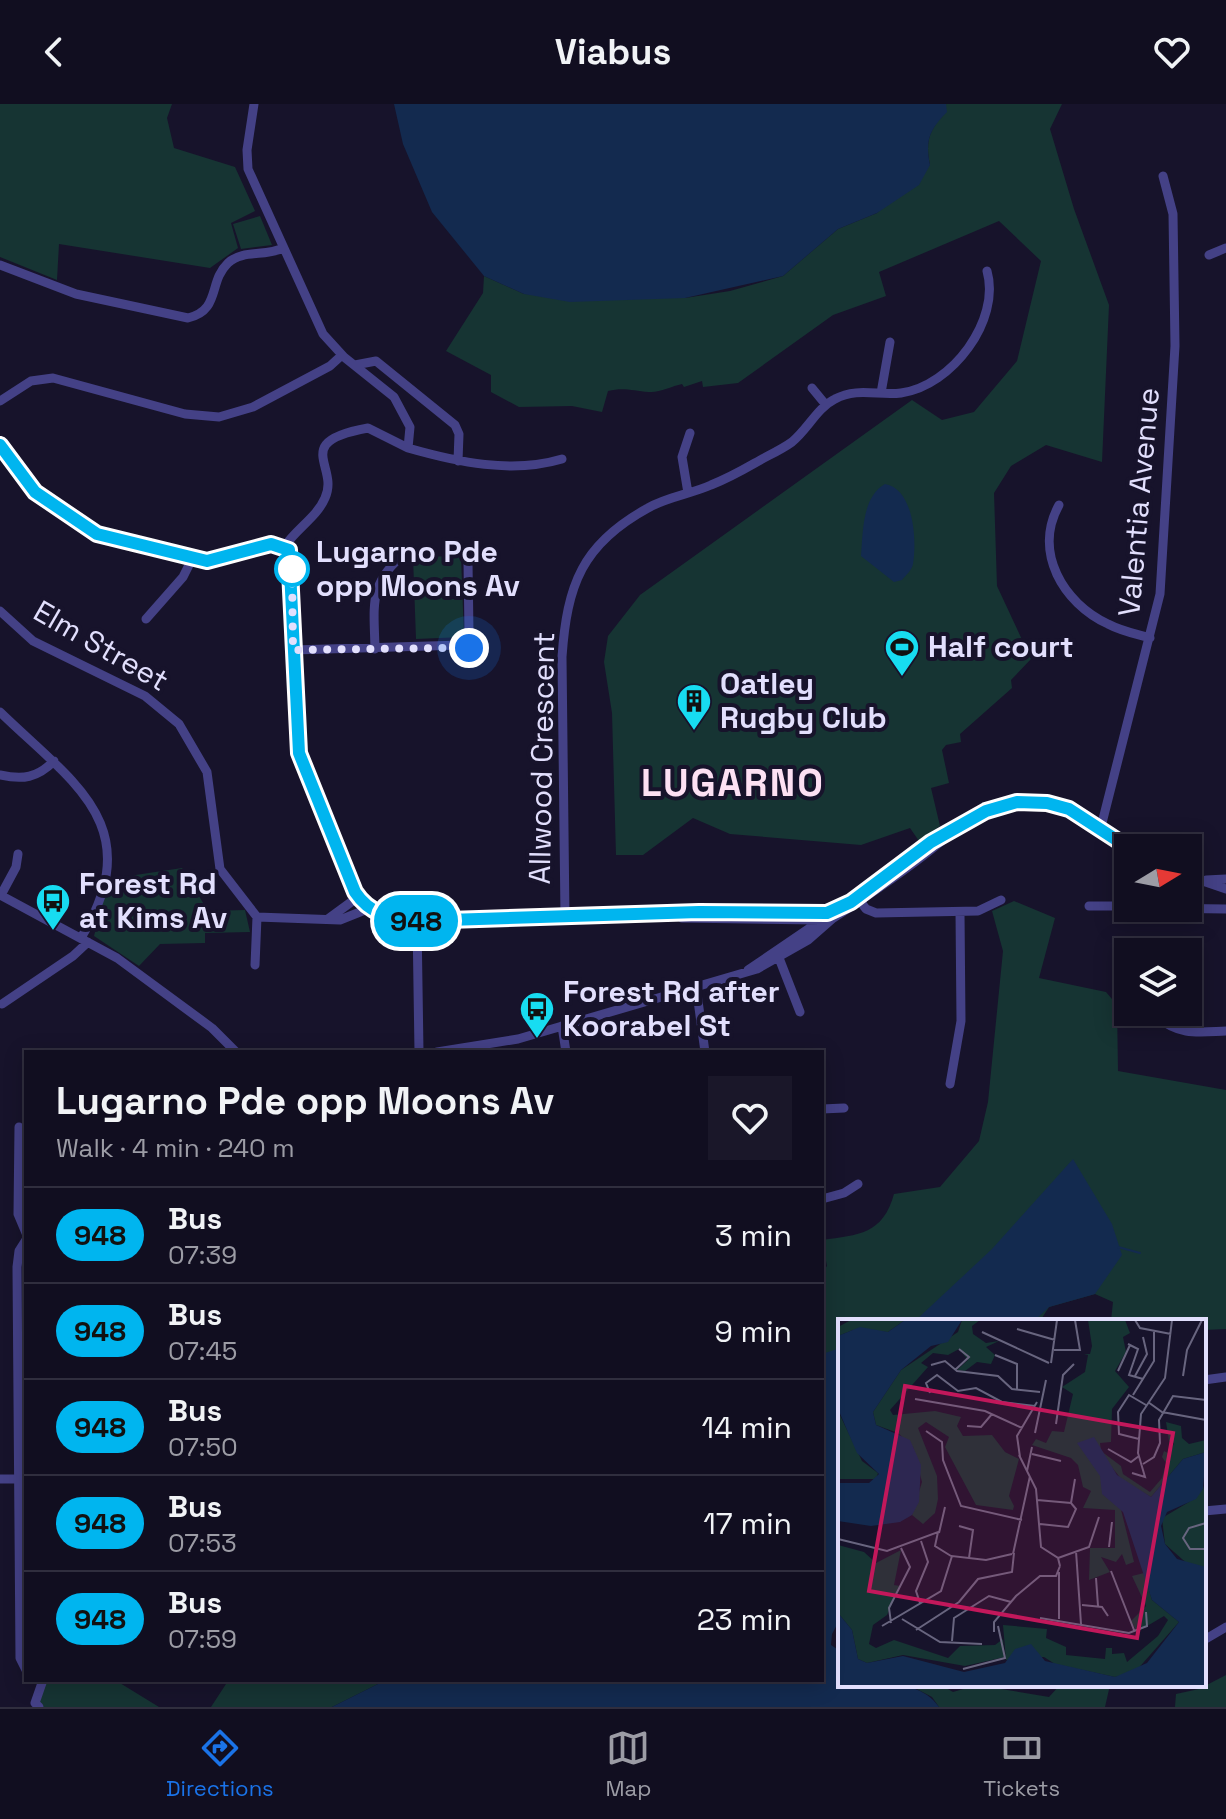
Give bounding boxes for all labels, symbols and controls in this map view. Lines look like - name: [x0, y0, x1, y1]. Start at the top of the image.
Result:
- text: Viabus: [555, 29, 671, 75]
- icon: back: [32, 30, 76, 74]
- icon: heart: [1150, 30, 1194, 74]
- street label: Valentia Avenue: [1109, 386, 1168, 618]
- place label: Lugarno Pde opp Moons Av: [316, 532, 520, 605]
- marker: Lugarno Pde opp Moons Av: [275, 552, 309, 586]
- street label: Elm Street: [27, 591, 176, 700]
- place label: Half court: [928, 627, 1074, 666]
- your location: [449, 628, 489, 668]
- sports icon: Half court: [883, 628, 921, 678]
- street label: Allwood Crescent: [520, 631, 563, 885]
- place label: Oatley Rugby Club: [720, 664, 887, 737]
- building icon: Oatley Rugby Club: [675, 682, 713, 732]
- district label: LUGARNO: [641, 759, 825, 807]
- north arrow: [1114, 834, 1202, 922]
- map controls: [1114, 834, 1202, 1026]
- place label: Forest Rd at Kims Av: [79, 864, 227, 937]
- bus stop icon: Forest Rd at Kims Av: [34, 882, 72, 932]
- line badge: 948: [370, 895, 462, 947]
- text: 948: [390, 903, 442, 939]
- button: layers: [1114, 938, 1202, 1026]
- place label: Forest Rd after Koorabel St: [563, 972, 780, 1045]
- bus stop icon: Forest Rd after Koorabel St: [518, 990, 556, 1040]
- button: heart: [708, 1076, 792, 1160]
- text: Lugarno Pde opp Moons Av: [56, 1077, 554, 1125]
- text: Walk · 4 min · 240 m: [56, 1131, 295, 1165]
- text: Bus: [168, 1199, 222, 1238]
- text: 3 min: [715, 1216, 792, 1255]
- text: 948: [74, 1217, 126, 1253]
- text: 07:39: [168, 1238, 237, 1272]
- text: Bus: [168, 1295, 222, 1334]
- text: 9 min: [714, 1312, 792, 1351]
- text: 948: [74, 1313, 126, 1349]
- inset map: [838, 1319, 1206, 1687]
- text: 07:45: [168, 1334, 237, 1368]
- text: Bus: [168, 1391, 222, 1430]
- text: 14 min: [701, 1408, 792, 1447]
- text: 948: [74, 1409, 126, 1445]
- text: 07:50: [168, 1430, 238, 1464]
- text: Bus: [168, 1487, 222, 1526]
- text: 17 min: [703, 1504, 792, 1543]
- text: 948: [74, 1505, 126, 1541]
- text: 07:53: [168, 1526, 237, 1560]
- text: Bus: [168, 1583, 222, 1622]
- text: 23 min: [697, 1600, 792, 1639]
- text: 948: [74, 1601, 126, 1637]
- text: 07:59: [168, 1622, 237, 1656]
- tab: Directions: [166, 1726, 274, 1802]
- tab: Map: [606, 1726, 651, 1802]
- tab: Tickets: [983, 1726, 1060, 1802]

